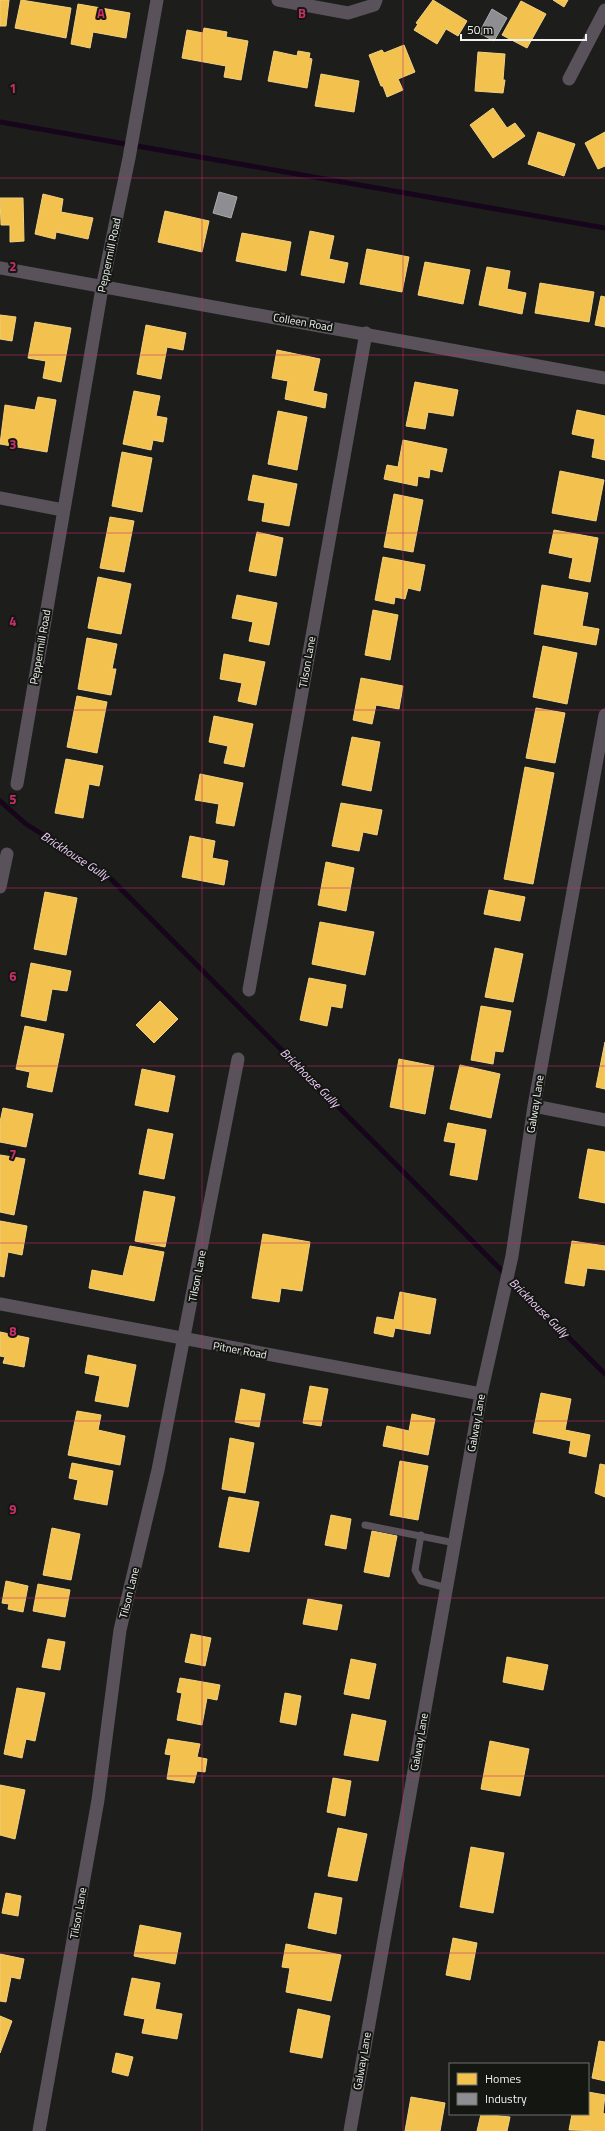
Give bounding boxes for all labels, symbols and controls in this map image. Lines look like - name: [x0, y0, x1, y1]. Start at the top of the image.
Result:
- text: A: [97, 3, 105, 23]
- text: B: [298, 3, 306, 23]
- scale bar: [461, 16, 586, 42]
- text: 50 m: [467, 20, 493, 39]
- text: 1: [9, 78, 17, 98]
- street label: Peppermill Road: [93, 216, 125, 294]
- text: 2: [9, 256, 17, 276]
- street label: Colleen Road: [272, 309, 334, 335]
- text: 3: [9, 434, 17, 454]
- street label: Peppermill Road: [26, 608, 54, 686]
- text: 4: [9, 611, 17, 631]
- street label: Tilson Lane: [295, 634, 319, 689]
- text: 5: [9, 789, 17, 809]
- water label: Brickhouse Gully: [37, 826, 114, 886]
- text: 6: [9, 966, 17, 986]
- water label: Brickhouse Gully: [276, 1043, 346, 1113]
- street label: Galway Lane: [523, 1073, 548, 1134]
- text: 7: [9, 1144, 17, 1164]
- street label: Tilson Lane: [184, 1248, 210, 1303]
- water label: Brickhouse Gully: [505, 1273, 575, 1343]
- text: 8: [9, 1321, 17, 1341]
- street label: Pitner Road: [212, 1337, 268, 1363]
- street label: Galway Lane: [463, 1392, 489, 1453]
- text: 9: [9, 1499, 17, 1519]
- street label: Tilson Lane: [115, 1565, 143, 1620]
- street label: Galway Lane: [406, 1711, 432, 1772]
- street label: Tilson Lane: [66, 1885, 90, 1940]
- street label: Galway Lane: [349, 2030, 375, 2091]
- legend: [449, 2063, 589, 2115]
- text: Homes: [485, 2069, 521, 2088]
- text: Industry: [485, 2089, 527, 2108]

